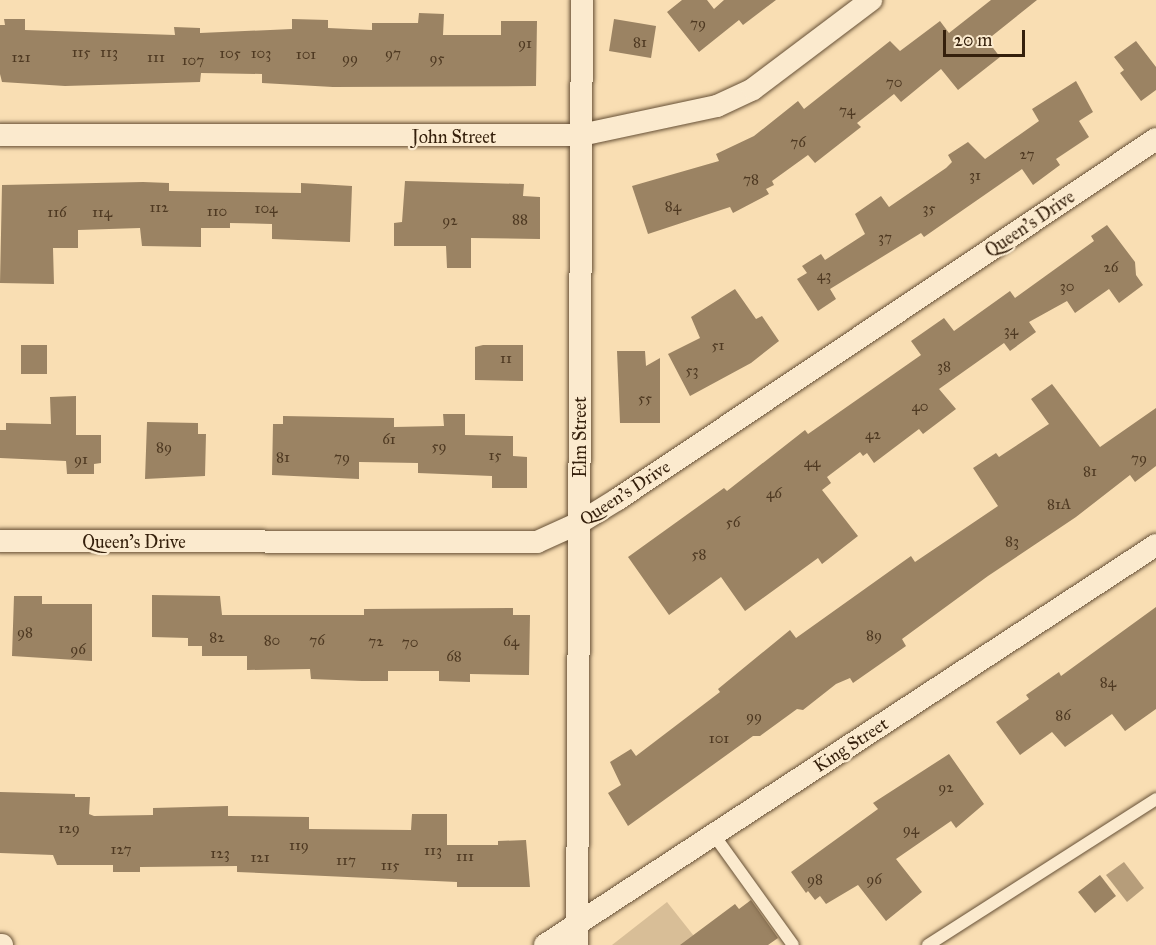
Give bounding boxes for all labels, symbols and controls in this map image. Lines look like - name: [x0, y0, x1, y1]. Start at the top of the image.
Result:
- house number: 79: [690, 15, 706, 33]
- scale bar: [946, 18, 1028, 56]
- text: 20 m: [954, 29, 992, 51]
- house number: 81: [633, 34, 647, 52]
- house number: 91: [518, 35, 532, 53]
- house number: 115: [72, 44, 90, 62]
- house number: 113: [100, 44, 118, 62]
- house number: 105: [219, 45, 241, 63]
- house number: 103: [251, 45, 271, 63]
- house number: 97: [385, 45, 401, 63]
- house number: 101: [296, 46, 316, 64]
- house number: 121: [11, 49, 31, 67]
- house number: 111: [147, 49, 165, 67]
- house number: 99: [342, 50, 358, 68]
- house number: 95: [429, 50, 445, 68]
- house number: 107: [182, 52, 204, 70]
- house number: 70: [886, 74, 902, 92]
- house number: 74: [839, 102, 855, 120]
- street label: John Street: [412, 126, 496, 148]
- house number: 76: [790, 134, 806, 152]
- house number: 27: [1020, 146, 1034, 164]
- house number: 31: [969, 167, 981, 185]
- house number: 78: [743, 171, 759, 189]
- street label: Queen's Drive: [981, 186, 1079, 262]
- house number: 84: [665, 198, 681, 216]
- house number: 112: [149, 199, 169, 217]
- house number: 104: [255, 200, 277, 218]
- house number: 35: [923, 200, 935, 218]
- house number: 110: [207, 203, 227, 221]
- house number: 116: [47, 204, 67, 222]
- house number: 114: [92, 204, 112, 222]
- house number: 88: [512, 211, 528, 229]
- house number: 92: [442, 212, 458, 230]
- house number: 37: [878, 229, 892, 247]
- house number: 26: [1103, 259, 1119, 277]
- house number: 43: [817, 267, 831, 285]
- house number: 30: [1060, 278, 1074, 296]
- house number: 34: [1004, 322, 1018, 340]
- house number: 51: [712, 337, 724, 355]
- house number: 11: [500, 350, 512, 368]
- house number: 38: [937, 358, 951, 376]
- house number: 53: [686, 362, 698, 380]
- house number: 55: [638, 390, 652, 408]
- street label: Elm Street: [569, 396, 591, 478]
- house number: 40: [911, 398, 929, 416]
- house number: 42: [865, 426, 881, 444]
- house number: 61: [382, 431, 396, 449]
- house number: 59: [431, 438, 447, 456]
- house number: 89: [156, 439, 172, 457]
- house number: 15: [489, 447, 501, 465]
- house number: 81: [276, 449, 290, 467]
- house number: 79: [334, 449, 350, 467]
- house number: 79: [1131, 450, 1147, 468]
- house number: 91: [74, 451, 88, 469]
- house number: 44: [804, 454, 820, 472]
- street label: Queen's Drive: [576, 456, 674, 530]
- house number: 81: [1083, 463, 1097, 481]
- house number: 46: [766, 485, 782, 503]
- house number: 81A: [1047, 496, 1071, 514]
- house number: 56: [726, 514, 740, 532]
- street label: Queen's Drive: [82, 531, 186, 553]
- house number: 83: [1005, 533, 1019, 551]
- house number: 58: [692, 546, 706, 564]
- house number: 98: [17, 624, 33, 642]
- house number: 89: [866, 627, 882, 645]
- house number: 82: [209, 629, 225, 647]
- house number: 80: [264, 632, 280, 650]
- house number: 76: [309, 632, 325, 650]
- house number: 72: [368, 633, 384, 651]
- house number: 64: [503, 633, 519, 651]
- house number: 70: [402, 634, 418, 652]
- house number: 96: [70, 641, 86, 659]
- house number: 68: [446, 648, 462, 666]
- house number: 84: [1100, 674, 1116, 692]
- house number: 86: [1055, 707, 1071, 725]
- house number: 99: [746, 708, 762, 726]
- street label: King Street: [810, 713, 892, 777]
- house number: 101: [709, 730, 729, 748]
- house number: 92: [938, 779, 954, 797]
- house number: 129: [58, 820, 80, 838]
- house number: 94: [903, 821, 919, 839]
- house number: 119: [289, 837, 309, 855]
- house number: 127: [111, 841, 131, 859]
- house number: 113: [424, 842, 442, 860]
- house number: 123: [210, 845, 230, 863]
- house number: 111: [456, 848, 474, 866]
- house number: 121: [250, 849, 270, 867]
- house number: 117: [336, 852, 356, 870]
- house number: 115: [381, 857, 399, 875]
- house number: 98: [807, 871, 823, 889]
- house number: 96: [866, 871, 882, 889]

